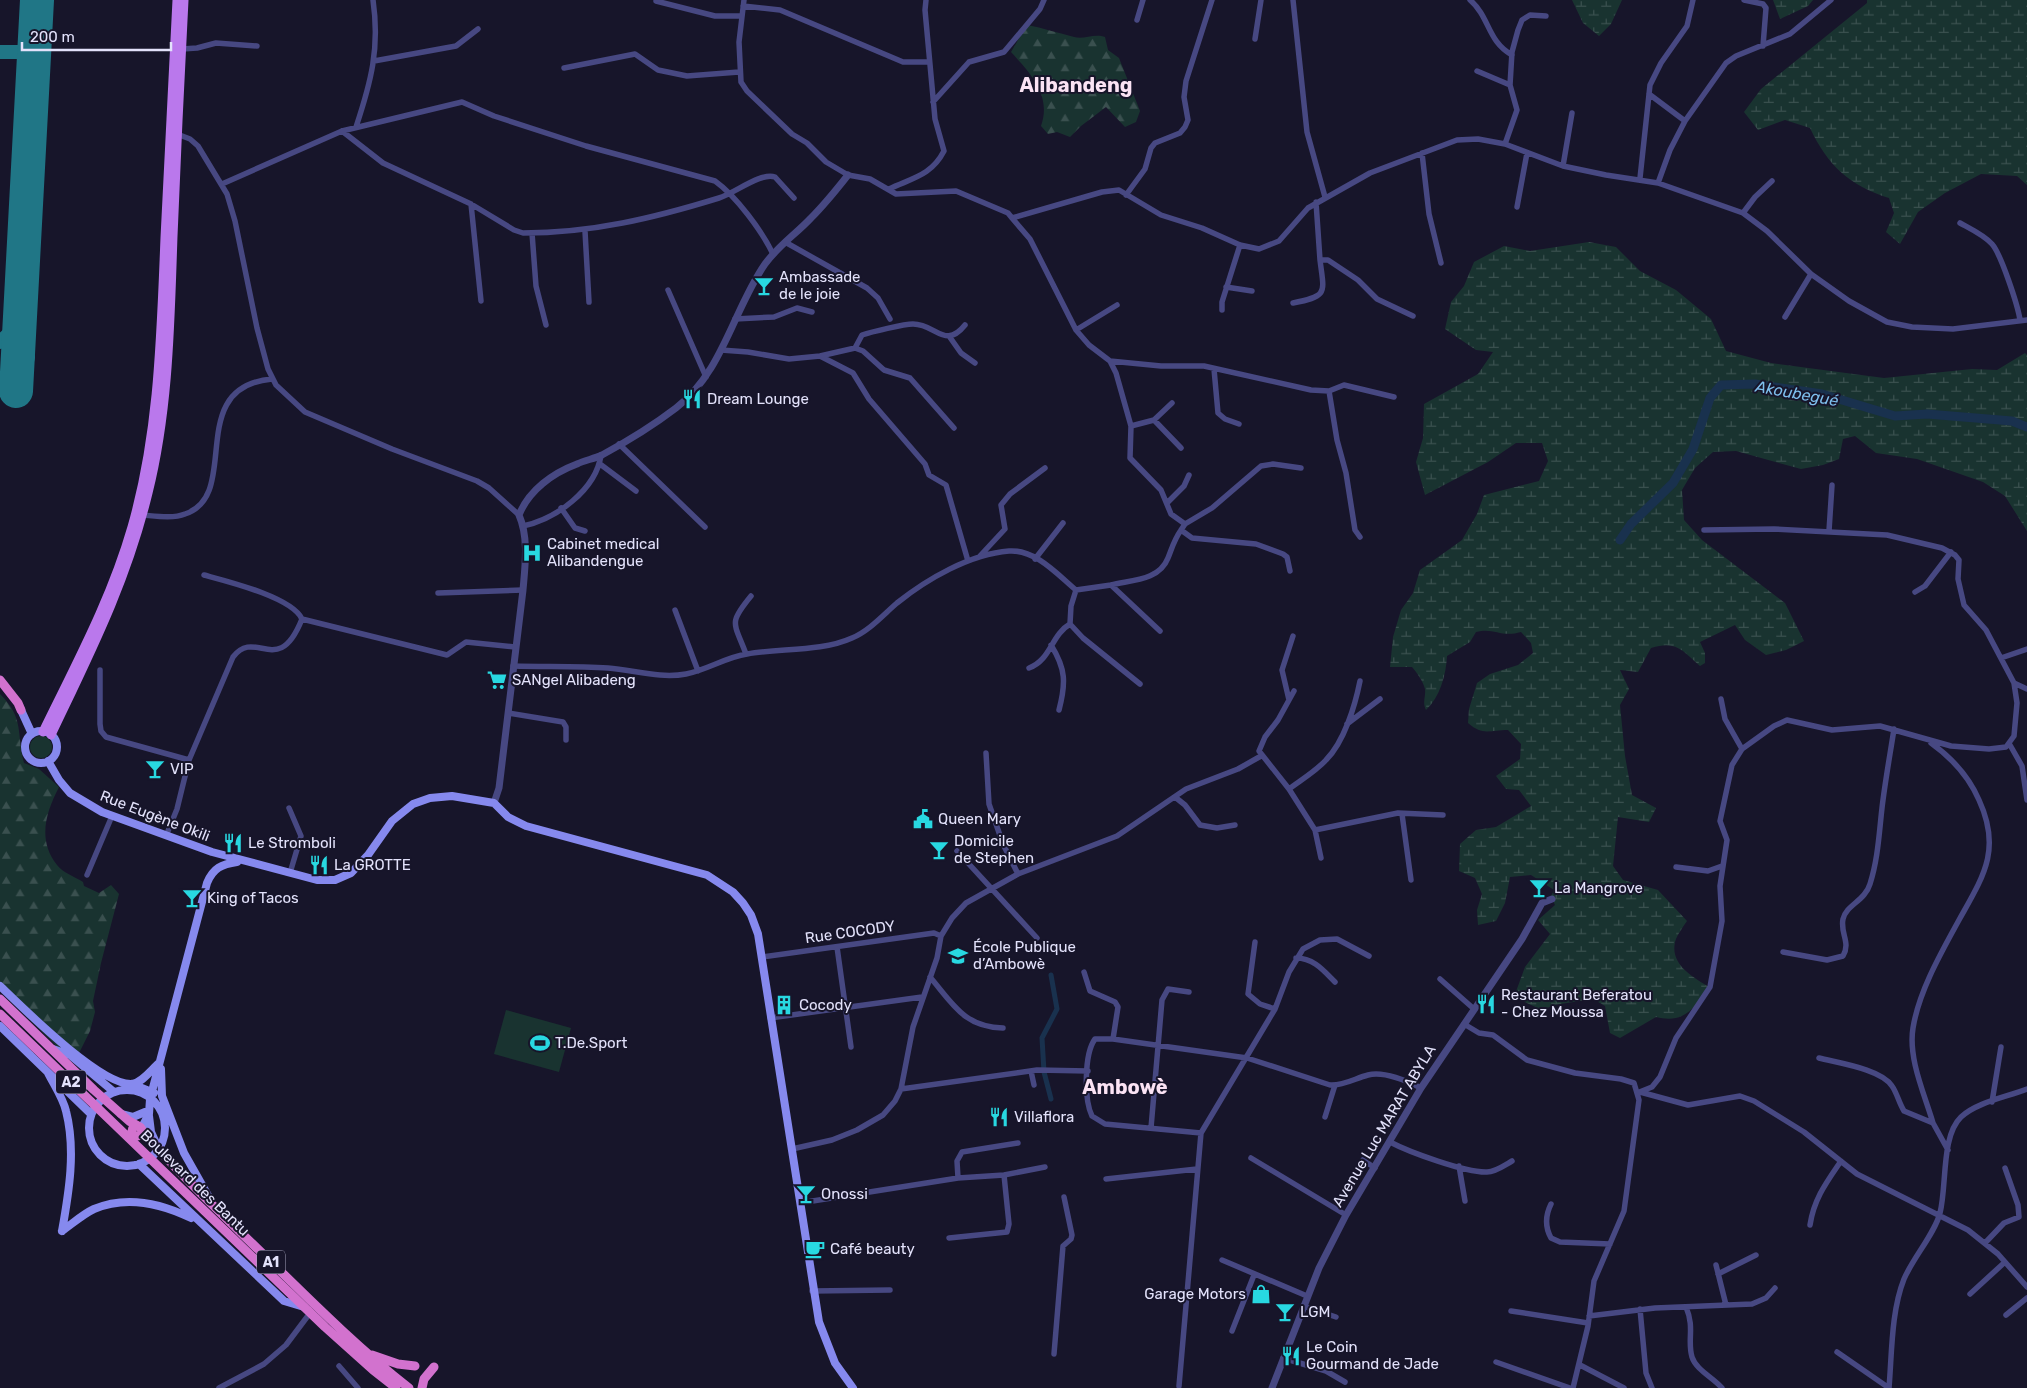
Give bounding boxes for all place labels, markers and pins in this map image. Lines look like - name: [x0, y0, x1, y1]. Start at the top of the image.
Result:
- place label: Ambassade de le joie: [779, 268, 861, 303]
- bar icon: Ambassade de le joie: [753, 275, 775, 297]
- restaurant icon: Dream Lounge: [681, 388, 703, 410]
- place label: Dream Lounge: [707, 390, 809, 408]
- place label: Cabinet medical Alibandengue: [547, 535, 659, 570]
- hospital icon: Cabinet medical Alibandengue: [521, 542, 543, 564]
- supermarket icon: SANgel Alibadeng: [486, 669, 508, 691]
- place label: SANgel Alibadeng: [512, 671, 636, 689]
- bar icon: VIP: [144, 758, 166, 780]
- place label: VIP: [170, 760, 194, 778]
- public building icon: Queen Mary: [912, 808, 934, 830]
- place label: Queen Mary: [938, 810, 1021, 828]
- restaurant icon: Le Stromboli: [222, 832, 244, 854]
- place label: Domicile de Stephen: [954, 832, 1034, 867]
- place label: Le Stromboli: [248, 834, 336, 852]
- bar icon: Domicile de Stephen: [928, 839, 950, 861]
- restaurant icon: La GROTTE: [308, 854, 330, 876]
- place label: La GROTTE: [334, 856, 411, 874]
- bar icon: La Mangrove: [1528, 877, 1550, 899]
- place label: La Mangrove: [1554, 879, 1643, 897]
- bar icon: King of Tacos: [181, 887, 203, 909]
- place label: King of Tacos: [207, 889, 299, 907]
- place label: École Publique d’Ambowè: [973, 938, 1076, 973]
- school or university icon: École Publique d’Ambowè: [947, 945, 969, 967]
- place label: Restaurant Beferatou - Chez Moussa: [1501, 986, 1652, 1021]
- restaurant icon: Restaurant Beferatou - Chez Moussa: [1475, 993, 1497, 1015]
- building icon: Cocody: [773, 994, 795, 1016]
- place label: Cocody: [799, 996, 852, 1014]
- sports icon: T.De.Sport: [529, 1032, 551, 1054]
- place label: T.De.Sport: [555, 1034, 627, 1052]
- restaurant icon: Villaflora: [988, 1106, 1010, 1128]
- place label: Villaflora: [1014, 1108, 1074, 1126]
- bar icon: Onossi: [795, 1183, 817, 1205]
- place label: Onossi: [821, 1185, 868, 1203]
- cafe icon: Café beauty: [804, 1238, 826, 1260]
- place label: Café beauty: [830, 1240, 915, 1258]
- shop icon: Garage Motors: [1250, 1283, 1272, 1305]
- place label: Garage Motors: [1144, 1285, 1246, 1303]
- bar icon: LGM: [1274, 1301, 1296, 1323]
- place label: LGM: [1300, 1303, 1330, 1321]
- place label: Le Coin Gourmand de Jade: [1306, 1338, 1439, 1373]
- restaurant icon: Le Coin Gourmand de Jade: [1280, 1345, 1302, 1367]

